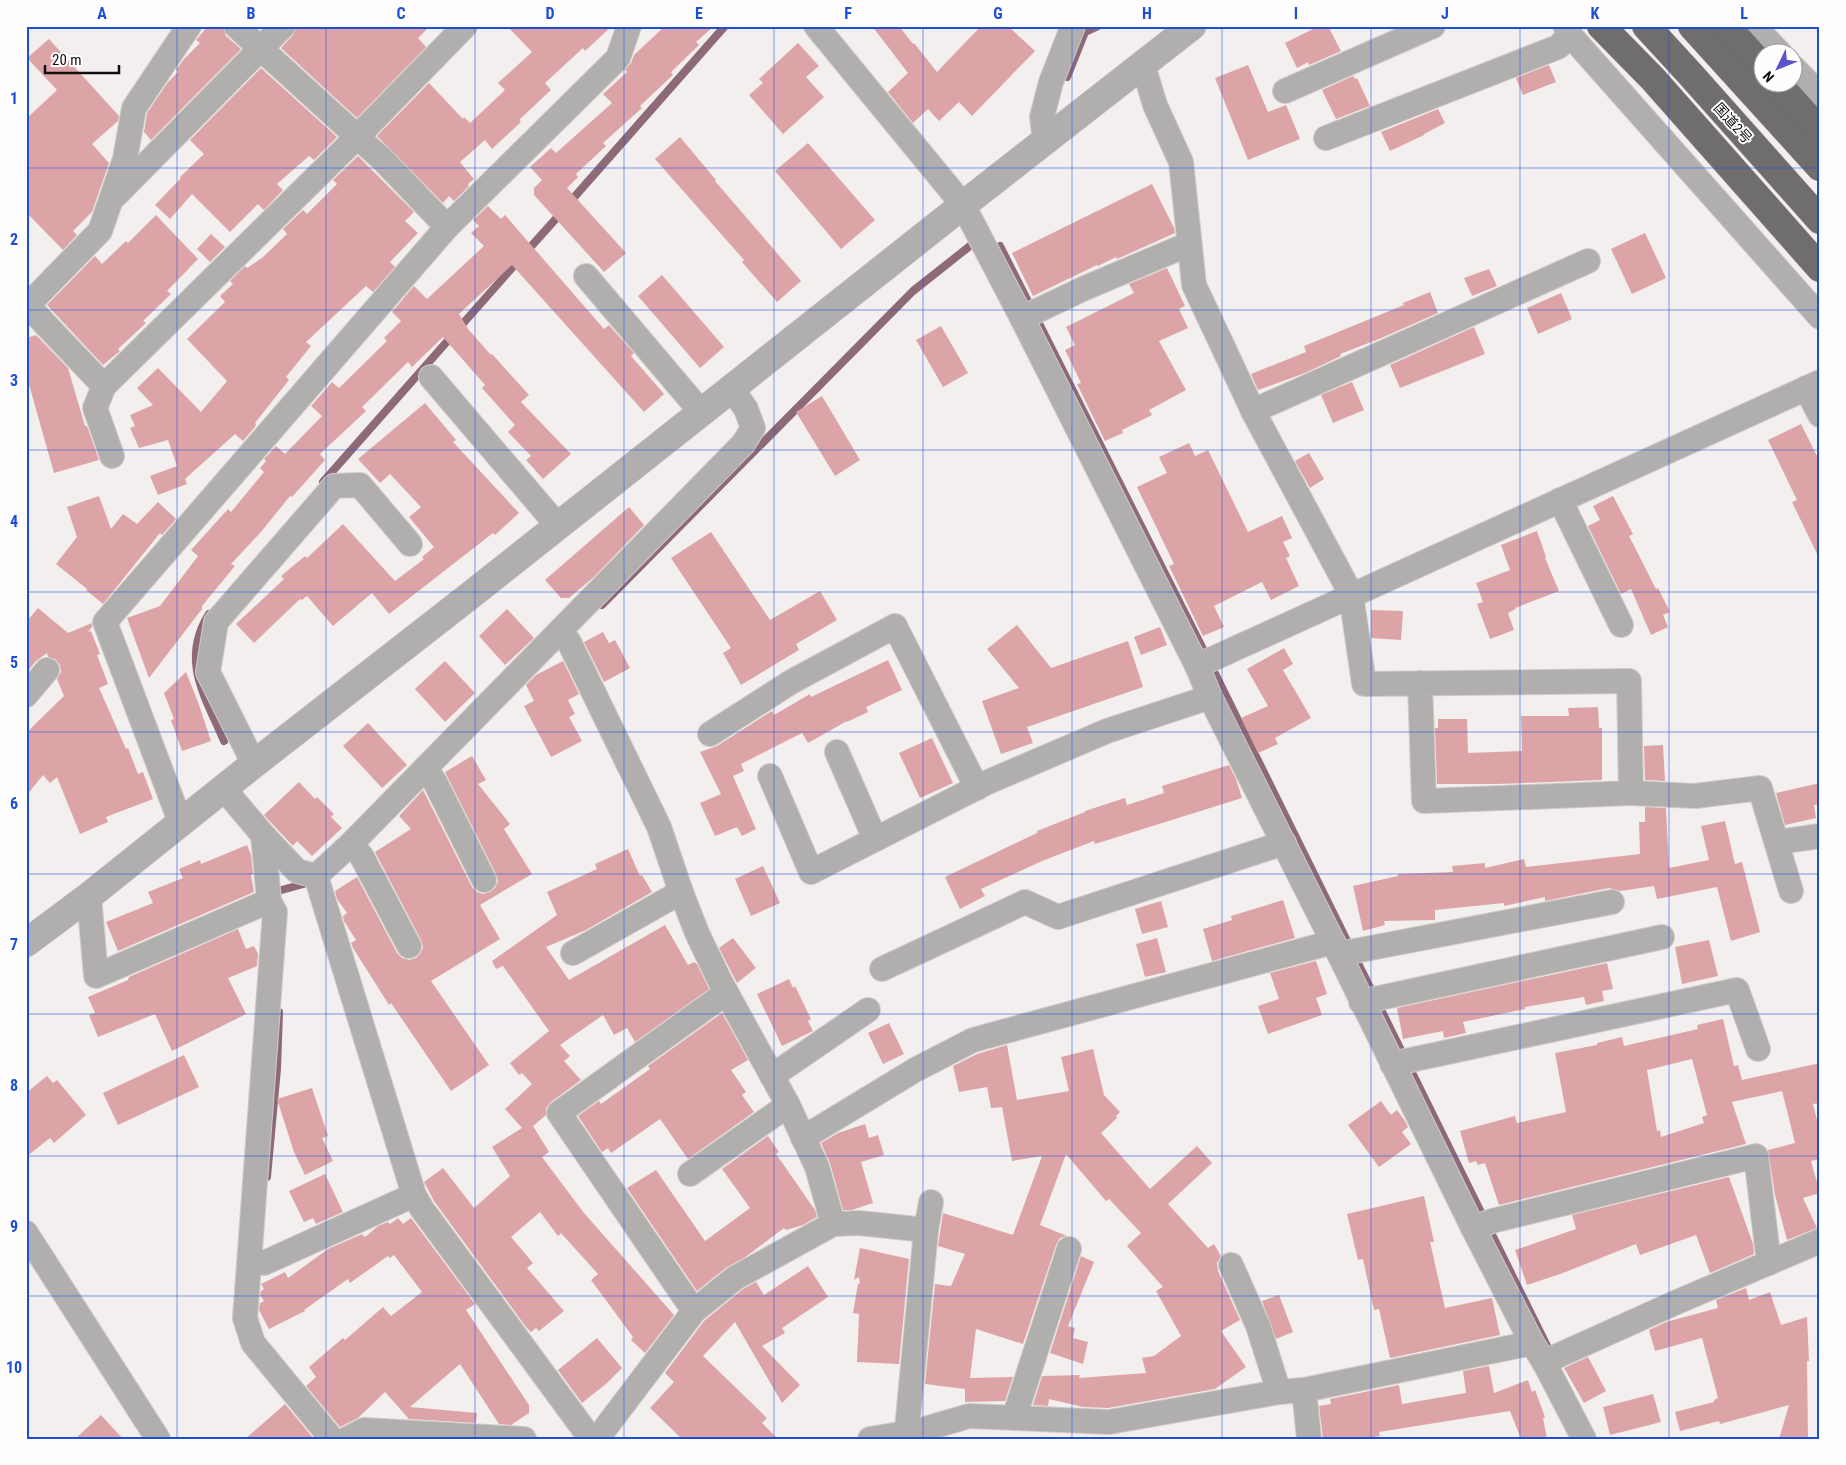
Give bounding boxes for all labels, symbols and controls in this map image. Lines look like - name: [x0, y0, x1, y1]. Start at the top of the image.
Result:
- text: A: [97, 4, 107, 23]
- text: B: [247, 4, 256, 23]
- text: C: [396, 4, 406, 23]
- text: D: [545, 4, 555, 23]
- text: E: [695, 4, 703, 23]
- text: F: [844, 4, 852, 23]
- text: G: [993, 4, 1003, 23]
- text: H: [1142, 4, 1152, 23]
- text: I: [1294, 4, 1298, 23]
- text: J: [1441, 4, 1449, 23]
- text: K: [1591, 4, 1600, 23]
- text: L: [1740, 4, 1748, 23]
- scale bar: [45, 42, 119, 74]
- north arrow: [1754, 42, 1804, 92]
- text: 20 m: [52, 51, 82, 69]
- text: N: [1760, 68, 1777, 85]
- text: 1: [10, 89, 18, 108]
- street label: 国道2号: [1711, 99, 1755, 147]
- text: 2: [10, 230, 18, 249]
- text: 3: [10, 371, 18, 390]
- text: 4: [10, 512, 18, 531]
- text: 5: [10, 653, 18, 672]
- text: 6: [10, 794, 18, 813]
- text: 7: [10, 935, 18, 954]
- text: 8: [10, 1076, 18, 1095]
- text: 9: [10, 1217, 18, 1236]
- text: 10: [6, 1358, 22, 1377]

